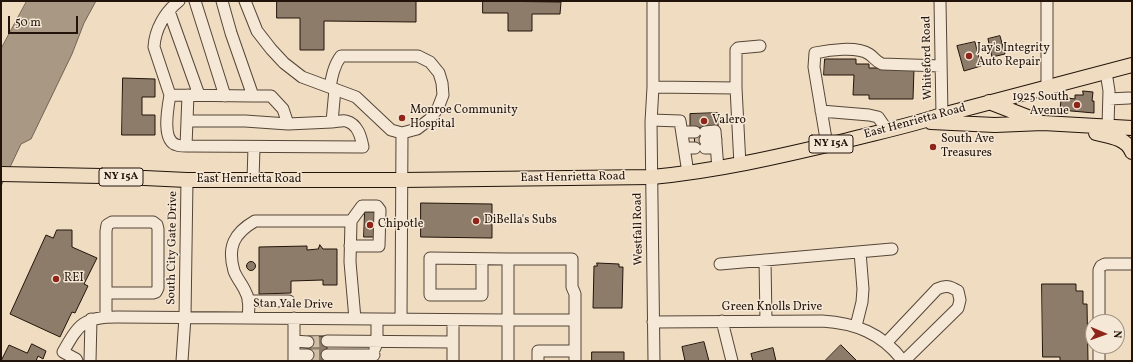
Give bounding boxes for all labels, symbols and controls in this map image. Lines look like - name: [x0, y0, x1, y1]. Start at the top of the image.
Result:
- scale bar: [10, 8, 80, 34]
- text: 50 m: [15, 15, 41, 31]
- street label: Whiteford Road: [920, 16, 936, 100]
- place label: Jay's Integrity Auto Repair: [977, 42, 1050, 70]
- marker: Jay's Integrity Auto Repair: [964, 51, 974, 61]
- place label: 1925 South Avenue: [1012, 91, 1069, 119]
- marker: 1925 South Avenue: [1072, 100, 1082, 110]
- street label: East Henrietta Road: [862, 101, 968, 143]
- place label: Monroe Community Hospital: [410, 104, 518, 132]
- marker: Monroe Community Hospital: [397, 113, 407, 123]
- place label: Valero: [712, 114, 746, 128]
- marker: Valero: [699, 116, 709, 126]
- place label: South Ave Treasures: [941, 133, 994, 161]
- road number: NY 15A: [809, 135, 853, 153]
- marker: South Ave Treasures: [928, 142, 938, 152]
- road number: NY 15A: [99, 168, 143, 186]
- street label: East Henrietta Road: [520, 170, 626, 186]
- street label: East Henrietta Road: [197, 173, 301, 187]
- street label: South City Gate Drive: [165, 191, 181, 305]
- street label: Westfall Road: [631, 192, 647, 266]
- place label: DiBella's Subs: [484, 214, 557, 228]
- marker: DiBella's Subs: [471, 216, 481, 226]
- place label: Chipotle: [378, 218, 423, 232]
- marker: Chipotle: [365, 220, 375, 230]
- place label: REI: [64, 272, 84, 286]
- marker: REI: [51, 274, 61, 284]
- street label: Stan Yale Drive: [253, 297, 333, 313]
- street label: Green Knolls Drive: [722, 301, 822, 315]
- north arrow: [1085, 314, 1125, 354]
- text: N: [1109, 330, 1124, 339]

